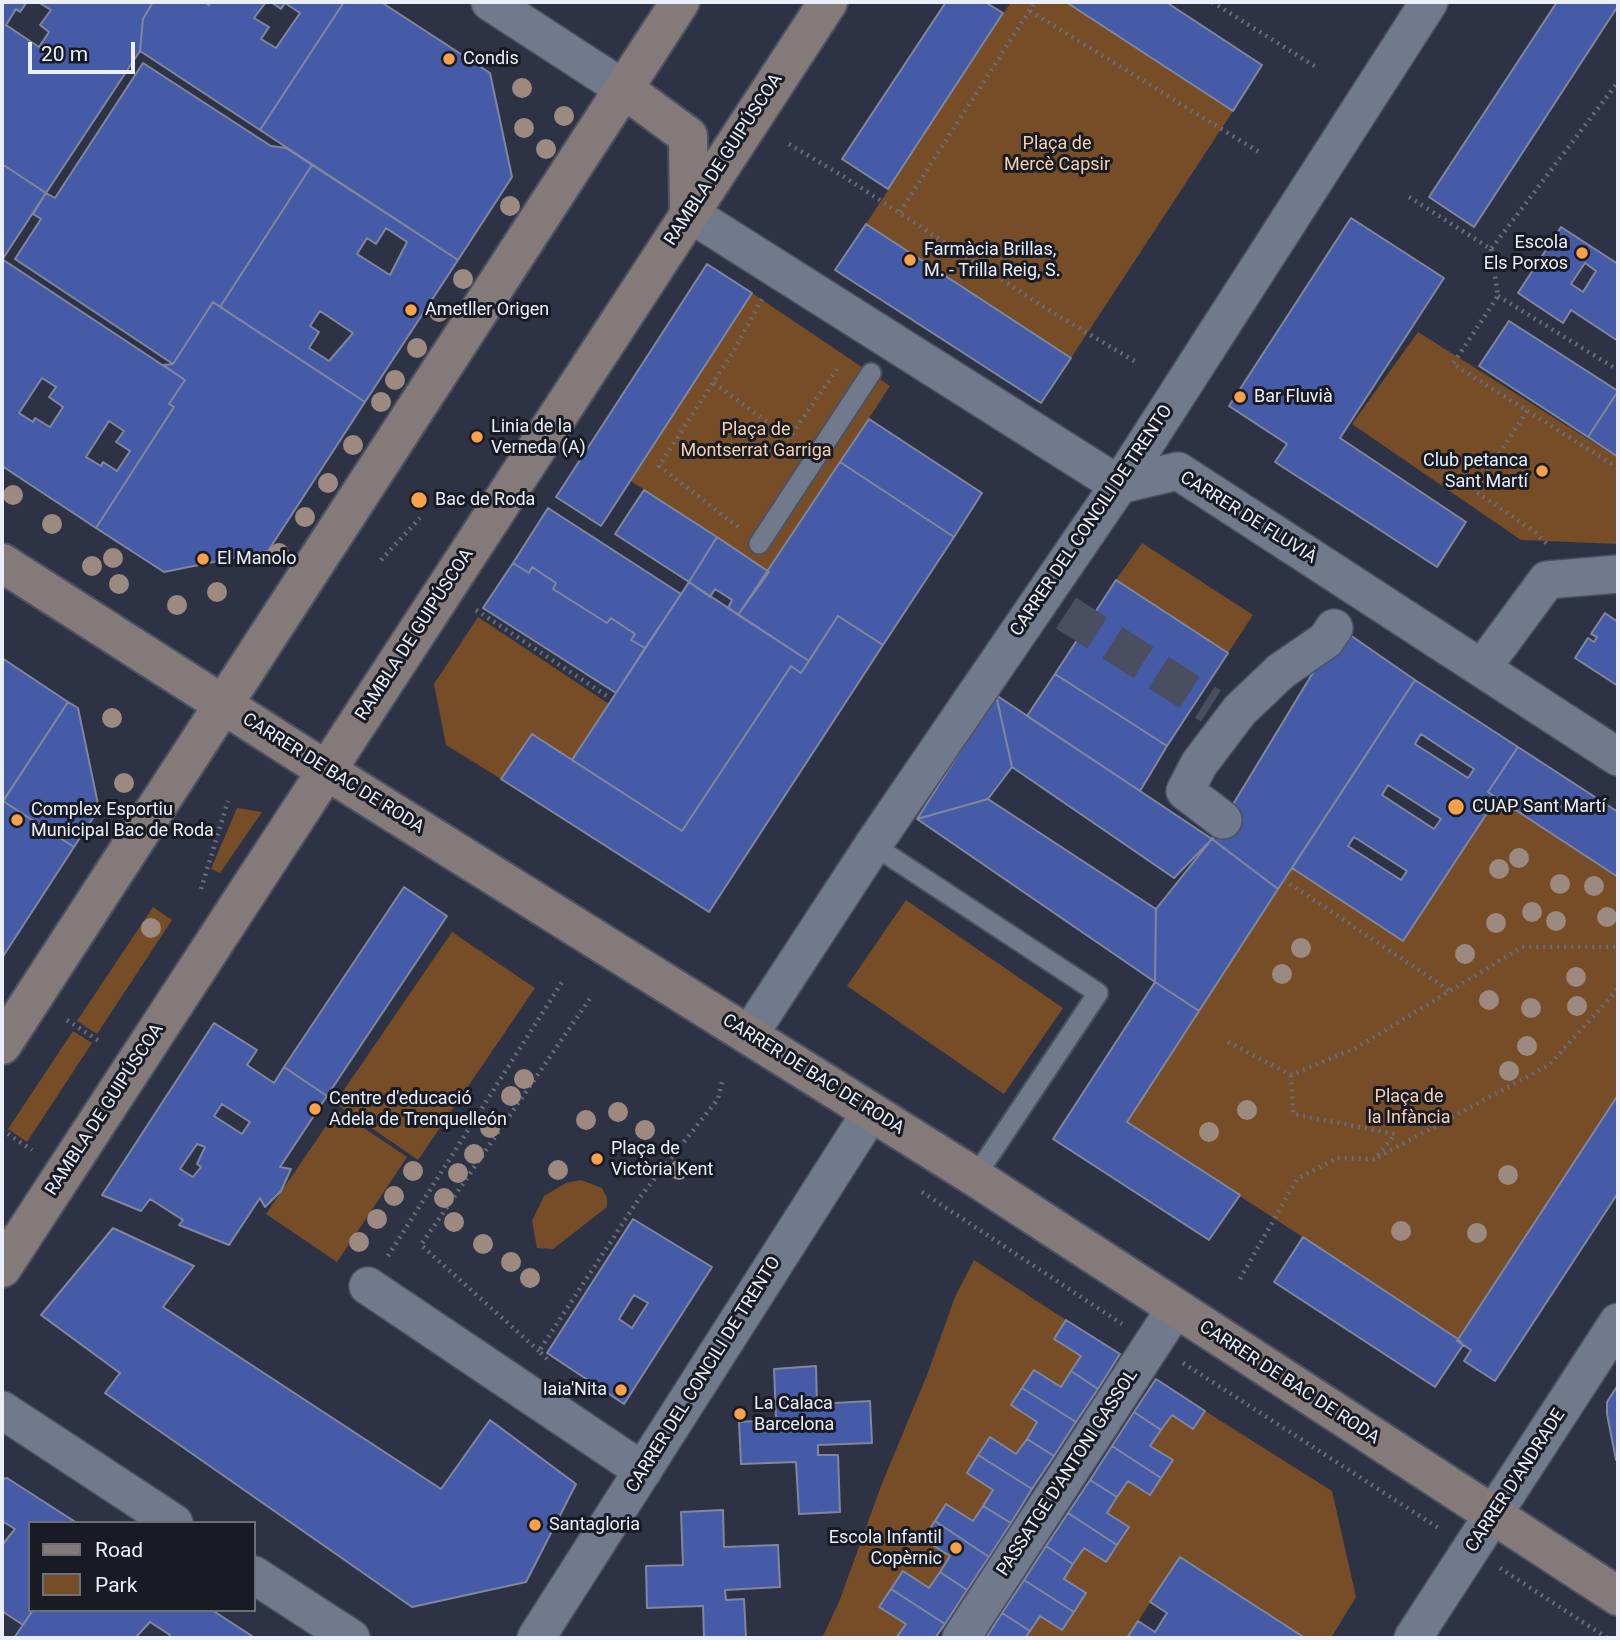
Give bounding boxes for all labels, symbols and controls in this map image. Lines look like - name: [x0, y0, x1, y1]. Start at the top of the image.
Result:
- scale bar: [32, 28, 138, 72]
- text: 20 m: [41, 42, 88, 66]
- place label: Condis: [463, 48, 519, 70]
- marker: Condis: [441, 51, 457, 67]
- street label: RAMBLA DE GUIPÚSCOA: [660, 70, 788, 250]
- park label: Plaça de Mercè Capsir: [1004, 133, 1110, 176]
- place label: Escola Els Porxos: [1484, 232, 1568, 274]
- place label: Farmàcia Brillas, M. - Trilla Reig, S.: [924, 239, 1060, 282]
- marker: Escola Els Porxos: [1574, 245, 1590, 261]
- marker: Farmàcia Brillas, M. - Trilla Reig, S.: [902, 252, 918, 268]
- place label: Ametller Origen: [425, 299, 549, 321]
- marker: Ametller Origen: [403, 302, 419, 318]
- place label: Bar Fluvià: [1254, 386, 1333, 408]
- marker: Bar Fluvià: [1232, 389, 1248, 405]
- street label: CARRER DEL CONCILI DE TRENTO: [1006, 401, 1178, 641]
- place label: Linia de la Verneda (A): [491, 416, 586, 458]
- park label: Plaça de Montserrat Garriga: [680, 419, 832, 462]
- marker: Linia de la Verneda (A): [469, 429, 485, 445]
- place label: Club petanca Sant Martí: [1423, 450, 1528, 492]
- marker: Club petanca Sant Martí: [1534, 463, 1550, 479]
- street label: CARRER DE FLUVIÀ: [1176, 467, 1320, 569]
- place label: Bac de Roda: [435, 489, 535, 511]
- marker: Bac de Roda: [409, 490, 429, 510]
- street label: RAMBLA DE GUIPÚSCOA: [351, 545, 479, 725]
- place label: El Manolo: [217, 548, 296, 570]
- marker: El Manolo: [195, 551, 211, 567]
- street label: CARRER DE BAC DE RODA: [238, 709, 428, 839]
- place label: CUAP Sant Martí: [1472, 796, 1606, 818]
- marker: CUAP Sant Martí: [1446, 797, 1466, 817]
- place label: Complex Esportiu Municipal Bac de Roda: [31, 799, 214, 842]
- marker: Complex Esportiu Municipal Bac de Roda: [9, 812, 25, 828]
- street label: CARRER DE BAC DE RODA: [718, 1010, 908, 1140]
- street label: RAMBLA DE GUIPÚSCOA: [41, 1020, 169, 1200]
- park label: Plaça de la Infància: [1367, 1086, 1451, 1128]
- place label: Centre d'educació Adela de Trenquelleón: [329, 1088, 507, 1130]
- marker: Centre d'educació Adela de Trenquelleón: [307, 1101, 323, 1117]
- place label: Plaça de Victòria Kent: [611, 1138, 713, 1180]
- marker: Plaça de Victòria Kent: [589, 1151, 605, 1167]
- street label: CARRER DEL CONCILI DE TRENTO: [622, 1253, 786, 1497]
- street label: CARRER DE BAC DE RODA: [1195, 1317, 1383, 1449]
- street label: PASSATGE D'ANTONI GASSOL: [993, 1366, 1143, 1580]
- place label: Iaia'Nita: [543, 1379, 607, 1401]
- marker: Iaia'Nita: [613, 1382, 629, 1398]
- place label: La Calaca Barcelona: [754, 1393, 834, 1436]
- street label: CARRER D'ANDRADE: [1462, 1405, 1570, 1557]
- marker: La Calaca Barcelona: [732, 1406, 748, 1422]
- place label: Santagloria: [549, 1514, 640, 1536]
- marker: Santagloria: [527, 1517, 543, 1533]
- legend: [28, 1521, 256, 1612]
- place label: Escola Infantil Copèrnic: [829, 1527, 942, 1570]
- text: Road: [95, 1538, 143, 1562]
- marker: Escola Infantil Copèrnic: [948, 1540, 964, 1556]
- text: Park: [95, 1573, 137, 1597]

